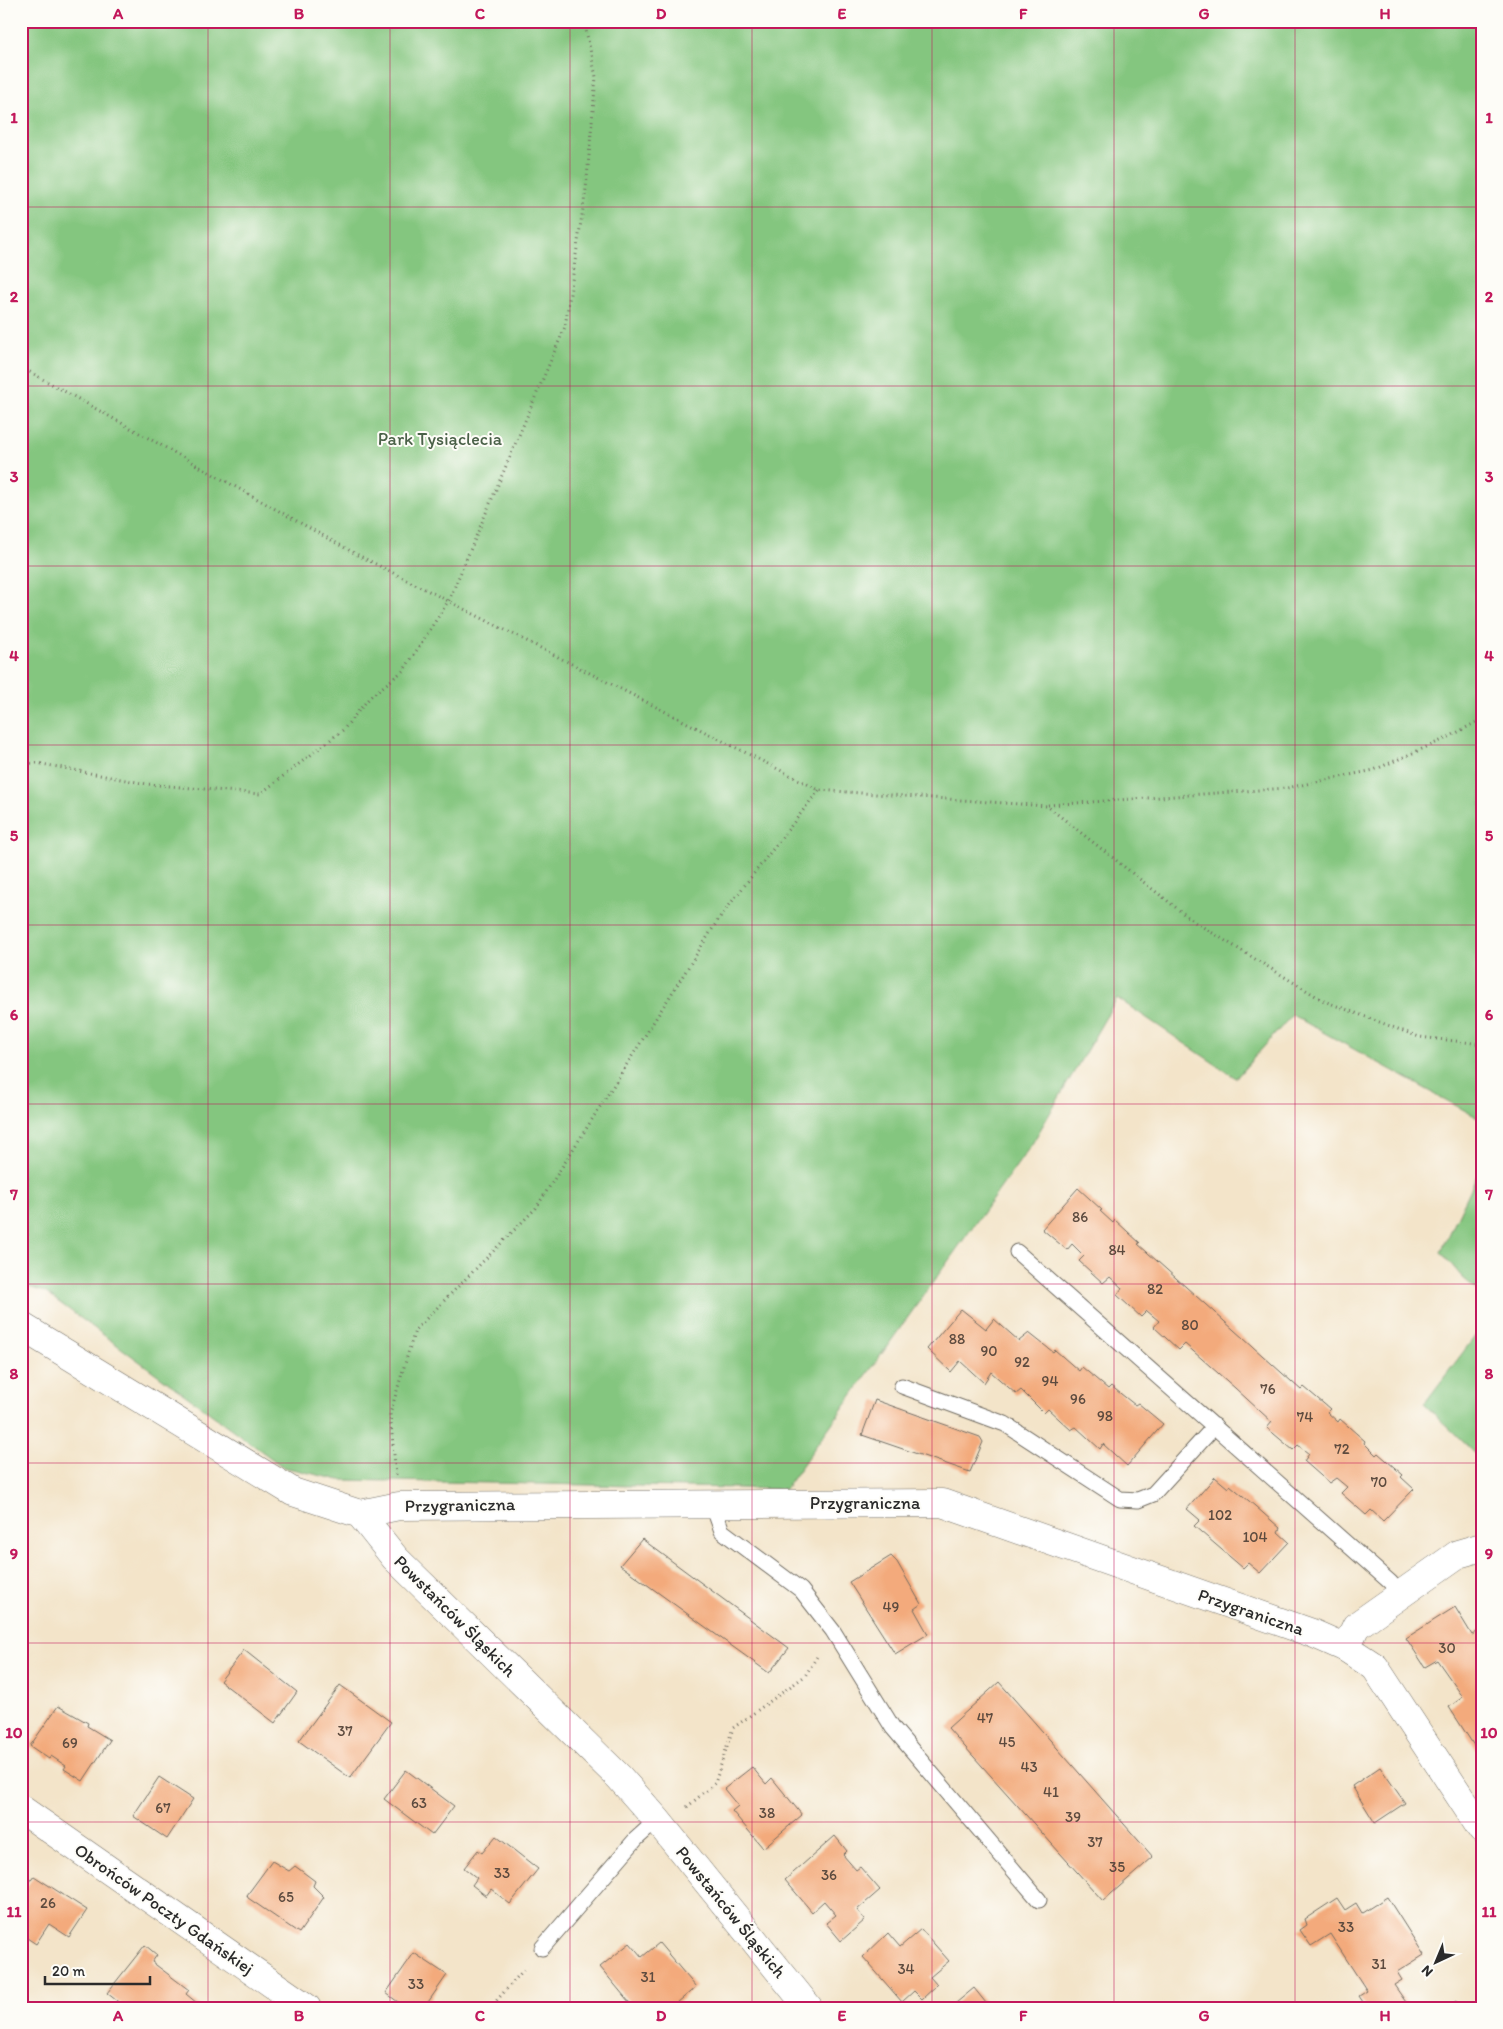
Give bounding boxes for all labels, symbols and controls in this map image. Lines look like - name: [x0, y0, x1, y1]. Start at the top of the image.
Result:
- text: A: [112, 4, 124, 23]
- text: B: [294, 4, 305, 23]
- text: C: [475, 4, 486, 23]
- text: D: [656, 4, 667, 23]
- text: E: [838, 4, 847, 23]
- text: F: [1019, 4, 1028, 23]
- text: G: [1198, 4, 1210, 23]
- text: H: [1379, 4, 1391, 23]
- text: 1: [10, 108, 18, 127]
- text: 1: [1485, 108, 1493, 127]
- text: 2: [10, 287, 19, 306]
- text: 2: [1485, 287, 1494, 306]
- park label: Park Tysiąclecia: [378, 428, 503, 450]
- text: 3: [10, 467, 19, 486]
- text: 3: [1485, 467, 1494, 486]
- text: 4: [9, 646, 19, 665]
- text: 4: [1484, 646, 1494, 665]
- text: 5: [10, 826, 19, 845]
- text: 5: [1485, 826, 1494, 845]
- text: 6: [10, 1005, 19, 1024]
- text: 6: [1485, 1005, 1494, 1024]
- text: 7: [9, 1185, 18, 1204]
- text: 7: [1484, 1185, 1493, 1204]
- house number: 86: [1072, 1208, 1088, 1226]
- house number: 84: [1108, 1241, 1126, 1259]
- house number: 82: [1147, 1280, 1163, 1298]
- house number: 80: [1181, 1316, 1199, 1334]
- house number: 88: [949, 1330, 965, 1348]
- house number: 90: [980, 1342, 998, 1360]
- house number: 92: [1014, 1353, 1030, 1371]
- text: 8: [10, 1364, 19, 1383]
- text: 8: [1485, 1364, 1494, 1383]
- house number: 94: [1042, 1372, 1058, 1390]
- house number: 76: [1260, 1380, 1276, 1398]
- house number: 96: [1070, 1390, 1086, 1408]
- house number: 98: [1097, 1407, 1113, 1425]
- house number: 74: [1297, 1408, 1313, 1426]
- house number: 72: [1334, 1440, 1350, 1458]
- house number: 70: [1371, 1473, 1387, 1491]
- street label: Przygraniczna: [810, 1492, 921, 1514]
- street label: Przygraniczna: [405, 1493, 516, 1517]
- house number: 102: [1208, 1506, 1232, 1524]
- house number: 104: [1242, 1528, 1268, 1546]
- text: 9: [10, 1544, 18, 1563]
- text: 9: [1485, 1544, 1493, 1563]
- street label: Powstańców Śląskich: [389, 1550, 521, 1682]
- street label: Przygraniczna: [1195, 1584, 1307, 1641]
- house number: 49: [883, 1598, 900, 1616]
- house number: 30: [1438, 1639, 1456, 1657]
- house number: 47: [977, 1709, 994, 1727]
- house number: 37: [337, 1722, 353, 1740]
- text: 10: [5, 1723, 23, 1742]
- text: 10: [1480, 1723, 1498, 1742]
- house number: 45: [999, 1733, 1016, 1751]
- house number: 69: [62, 1734, 78, 1752]
- house number: 43: [1020, 1758, 1038, 1776]
- house number: 41: [1043, 1783, 1059, 1801]
- house number: 63: [411, 1794, 427, 1812]
- house number: 67: [155, 1799, 171, 1817]
- house number: 38: [759, 1804, 775, 1822]
- house number: 39: [1065, 1808, 1081, 1826]
- house number: 37: [1087, 1833, 1103, 1851]
- street label: Obrońców Poczty Gdańskiej: [70, 1839, 258, 1979]
- street label: Powstańców Śląskich: [671, 1842, 791, 1983]
- house number: 35: [1109, 1858, 1125, 1876]
- house number: 33: [494, 1864, 510, 1882]
- house number: 36: [821, 1866, 837, 1884]
- house number: 65: [278, 1888, 294, 1906]
- house number: 26: [40, 1894, 56, 1912]
- text: 11: [7, 1902, 22, 1921]
- text: 11: [1482, 1902, 1497, 1921]
- house number: 33: [1338, 1918, 1354, 1936]
- north arrow: [1410, 1936, 1460, 1986]
- scale bar: [45, 1954, 150, 1986]
- house number: 31: [1371, 1955, 1387, 1973]
- house number: 34: [897, 1960, 915, 1978]
- text: 20 m: [52, 1962, 86, 1980]
- text: N: [1418, 1962, 1437, 1980]
- house number: 31: [640, 1968, 656, 1986]
- house number: 33: [408, 1975, 424, 1993]
- text: A: [112, 2006, 124, 2025]
- text: B: [294, 2006, 305, 2025]
- text: C: [475, 2006, 486, 2025]
- text: D: [656, 2006, 667, 2025]
- text: E: [838, 2006, 847, 2025]
- text: F: [1019, 2006, 1028, 2025]
- text: G: [1198, 2006, 1210, 2025]
- text: H: [1379, 2006, 1391, 2025]

